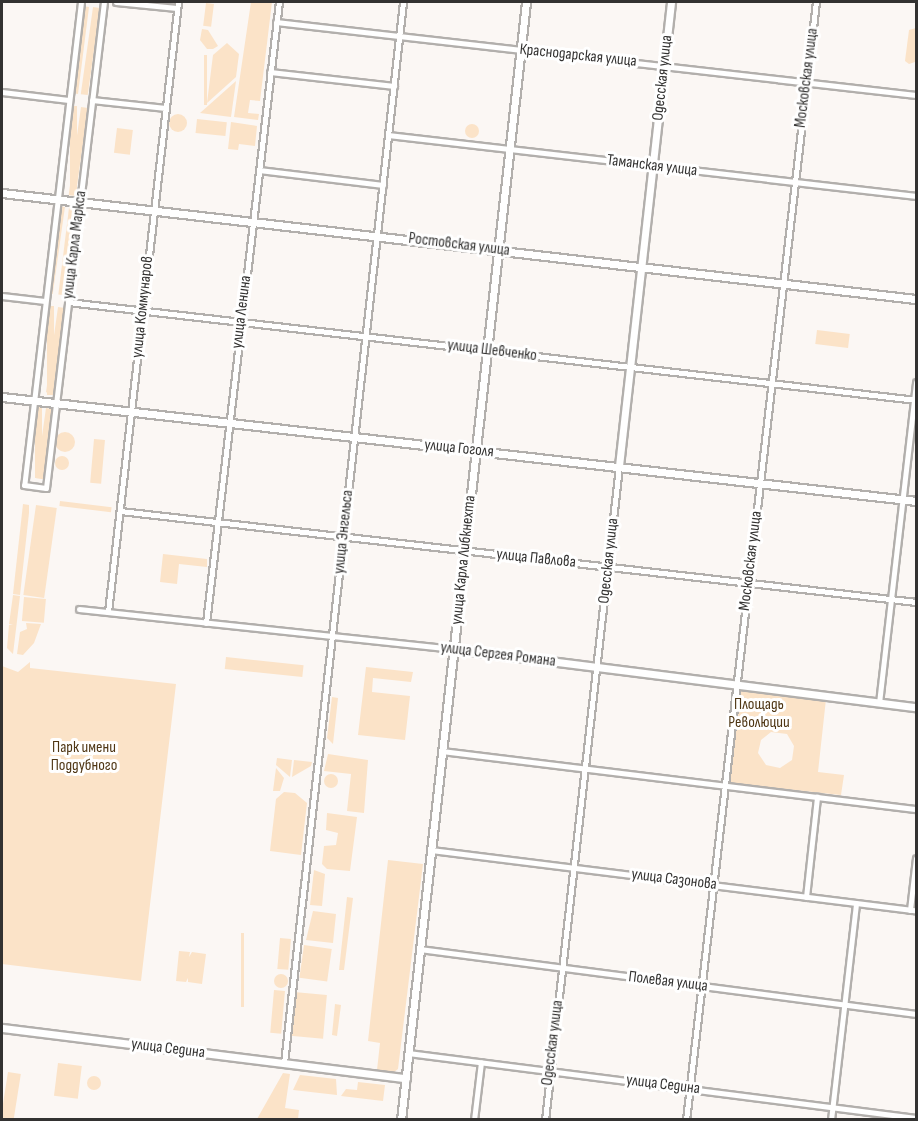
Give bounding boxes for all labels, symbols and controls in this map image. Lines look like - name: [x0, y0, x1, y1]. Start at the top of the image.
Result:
- street label: Московская улица: [791, 27, 823, 129]
- street label: Одесская улица: [649, 34, 677, 122]
- street label: Краснодарская улица: [519, 40, 637, 72]
- street label: Таманская улица: [606, 151, 698, 181]
- street label: улица Карла Маркса: [59, 190, 91, 300]
- street label: Ростовская улица: [407, 229, 511, 261]
- street label: улица Коммунаров: [128, 255, 158, 359]
- street label: улица Ленина: [228, 274, 256, 350]
- street label: улица Шевченко: [446, 336, 538, 366]
- street label: улица Гоголя: [423, 436, 495, 462]
- street label: улица Энгельса: [330, 489, 358, 575]
- street label: улица Карла Либкнехта: [448, 494, 480, 626]
- street label: Московская улица: [735, 510, 767, 612]
- street label: Одесская улица: [595, 517, 623, 605]
- street label: улица Павлова: [495, 545, 577, 573]
- street label: улица Сергея Романа: [439, 638, 557, 672]
- park label: Площадь Революции: [728, 695, 790, 733]
- park label: Парк имени Поддубного: [51, 738, 117, 776]
- street label: улица Сазонова: [630, 865, 718, 895]
- street label: Полевая улица: [627, 968, 709, 996]
- street label: Одесская улица: [538, 999, 568, 1087]
- street label: улица Седина: [130, 1035, 206, 1063]
- street label: улица Седина: [625, 1071, 701, 1099]

